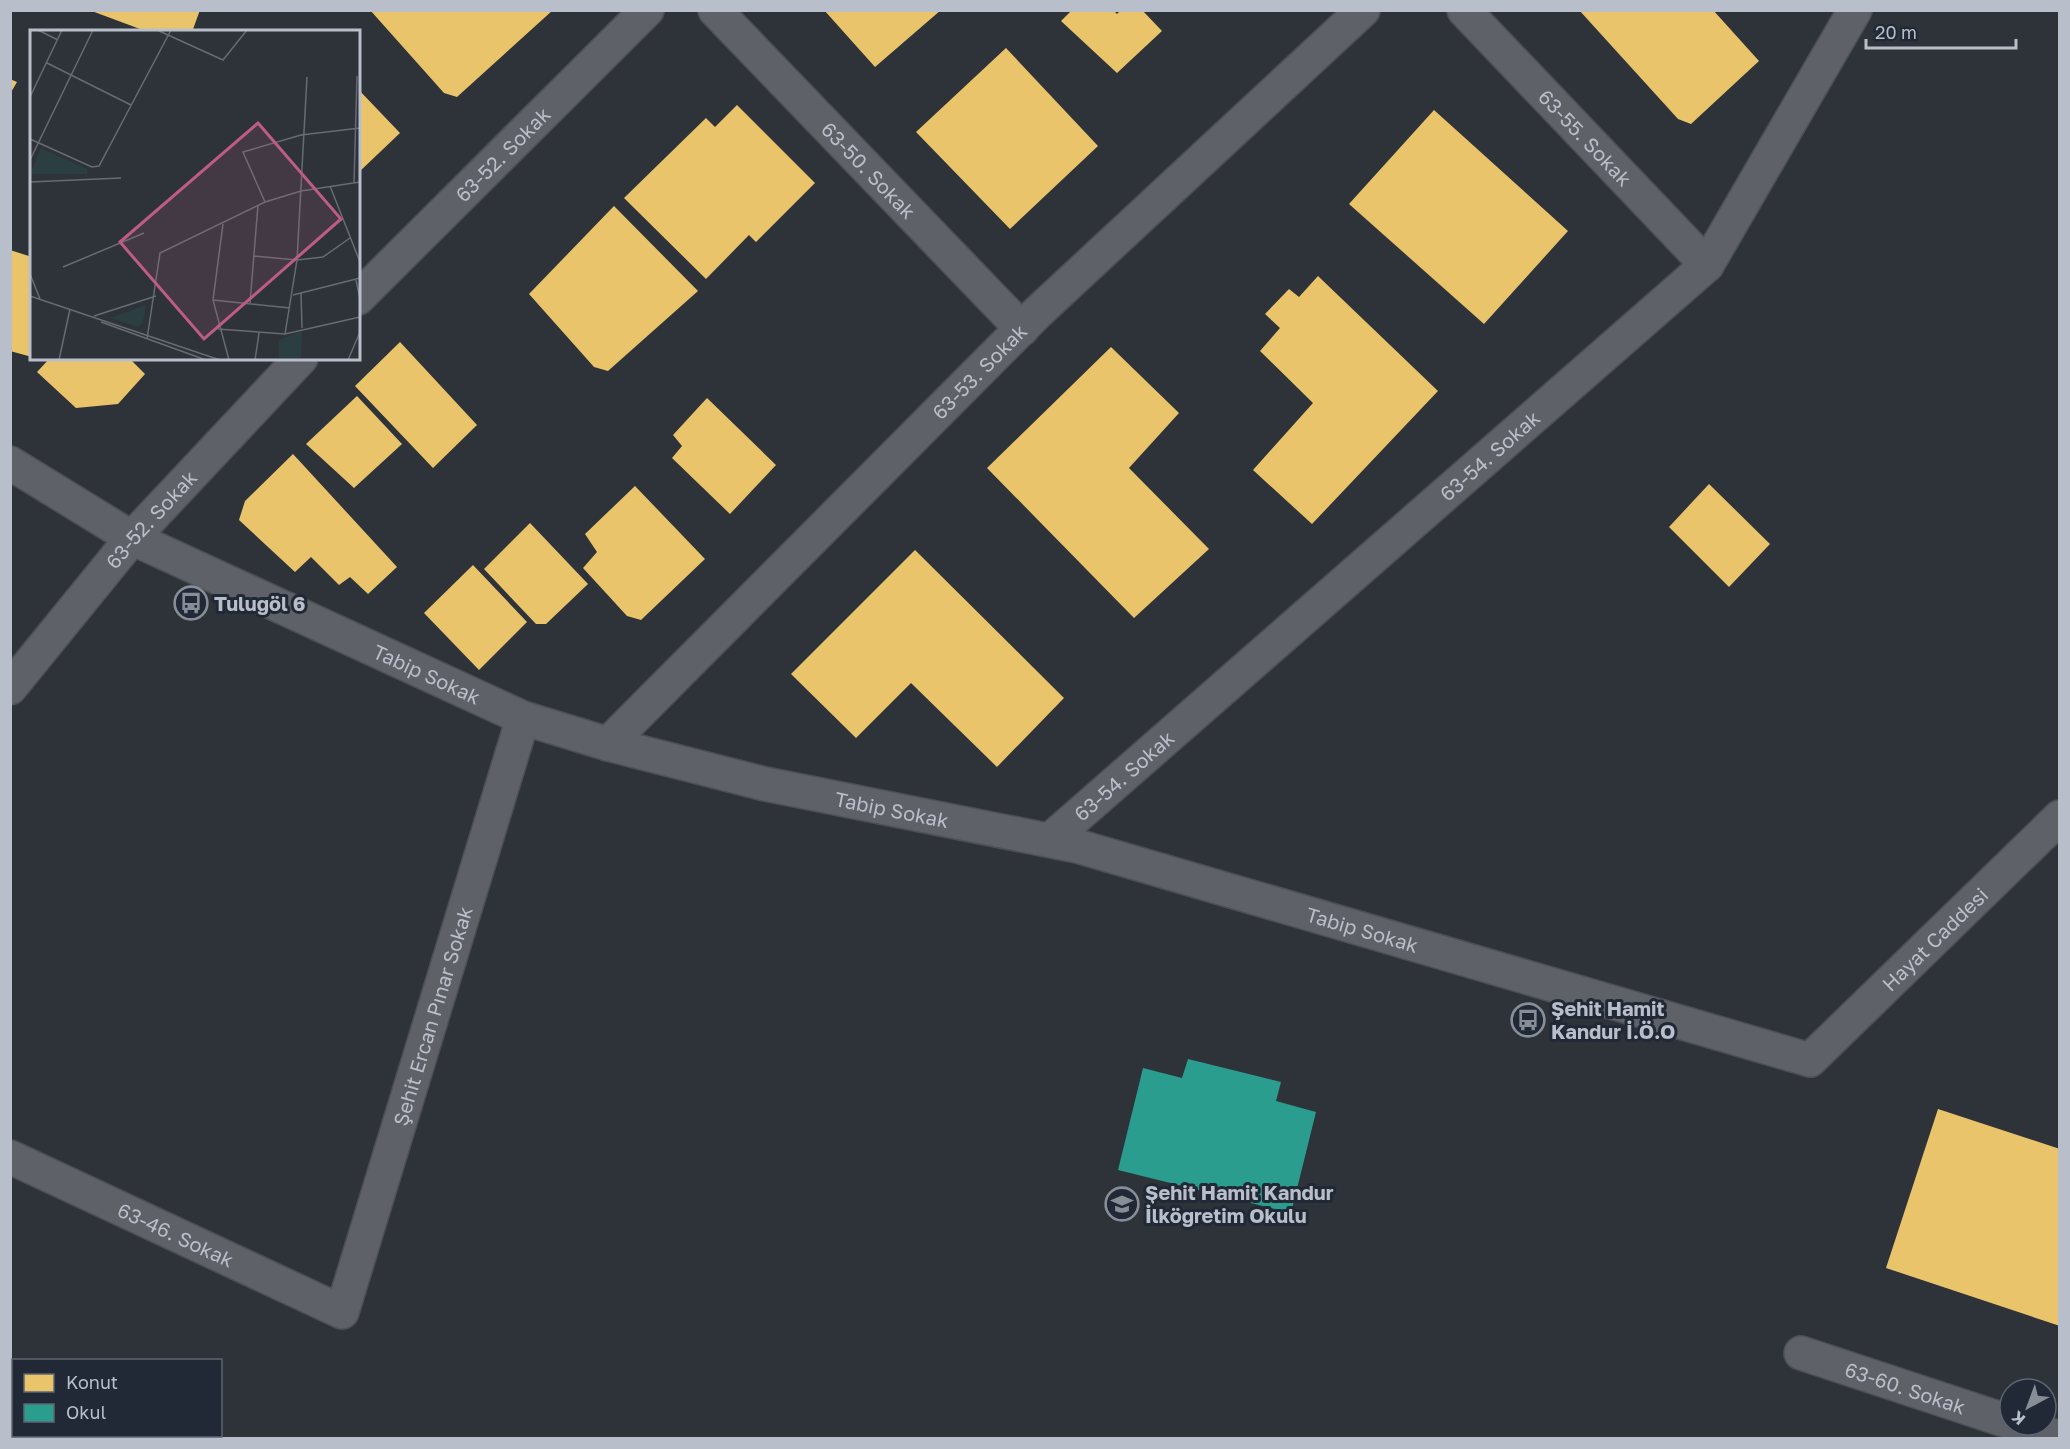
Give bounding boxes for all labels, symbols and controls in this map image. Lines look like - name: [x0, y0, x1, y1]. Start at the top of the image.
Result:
- scale bar: [1866, 12, 2016, 50]
- text: 20 m: [1875, 21, 1917, 43]
- inset map: [30, 30, 360, 360]
- street label: 63-55. Sokak: [1534, 84, 1637, 191]
- street label: 63-52. Sokak: [450, 102, 555, 206]
- street label: 63-50. Sokak: [817, 117, 921, 223]
- street label: 63-53. Sokak: [927, 319, 1031, 424]
- street label: 63-54. Sokak: [1435, 405, 1544, 506]
- street label: 63-52. Sokak: [100, 465, 201, 573]
- bus stop icon: Tulugöl 6: [173, 585, 209, 621]
- place label: Tulugöl 6: [214, 591, 305, 615]
- street label: Tabip Sokak: [370, 639, 484, 709]
- street label: 63-54. Sokak: [1069, 725, 1179, 826]
- street label: Tabip Sokak: [833, 786, 951, 832]
- street label: Hayat Caddesi: [1877, 882, 1992, 996]
- street label: Tabip Sokak: [1304, 902, 1421, 957]
- street label: Şehit Ercan Pınar Sokak: [388, 903, 477, 1128]
- place label: Şehit Hamit Kandur İ.Ö.O: [1551, 996, 1675, 1043]
- bus stop icon: Şehit Hamit Kandur İ.Ö.O: [1510, 1002, 1546, 1038]
- place label: Şehit Hamit Kandur İlköğretim Okulu: [1145, 1180, 1334, 1227]
- school or university icon: Şehit Hamit Kandur İlköğretim Okulu: [1104, 1186, 1140, 1222]
- street label: 63-46. Sokak: [114, 1197, 238, 1272]
- street label: 63-60. Sokak: [1842, 1356, 1969, 1419]
- legend: [12, 1359, 222, 1437]
- text: Konut: [66, 1371, 118, 1393]
- north arrow: [1998, 1377, 2058, 1437]
- text: Okul: [66, 1401, 106, 1423]
- text: K: [2007, 1407, 2029, 1430]

